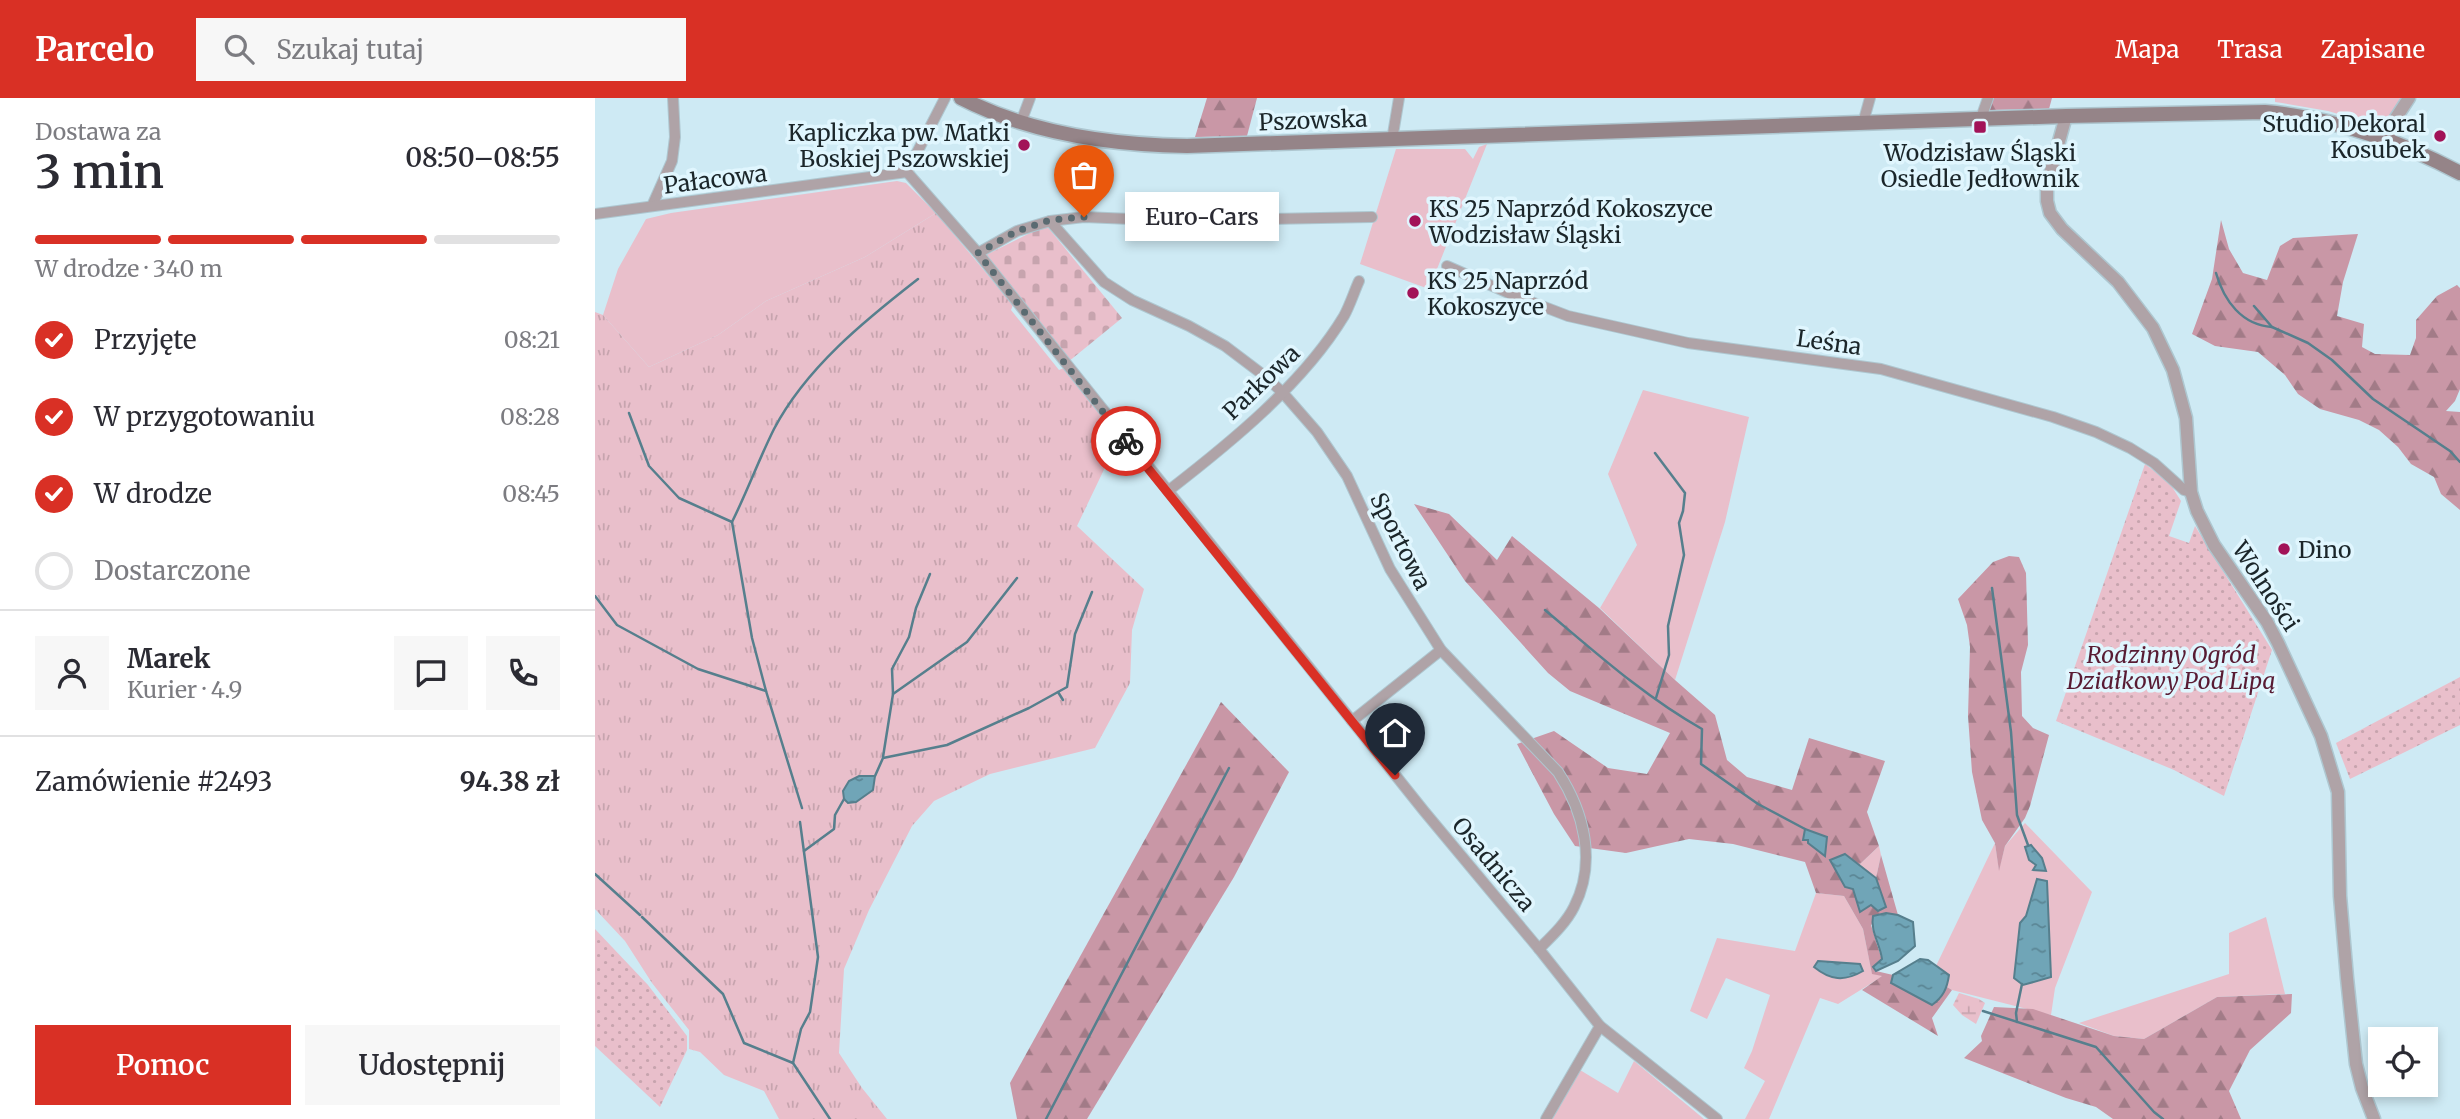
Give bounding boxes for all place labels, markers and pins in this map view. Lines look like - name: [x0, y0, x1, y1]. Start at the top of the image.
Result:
- place label: Studio Dekoral Kosubek: [2262, 109, 2426, 164]
- place label: Kapliczka pw. Matki Boskiej Pszowskiej: [788, 118, 1010, 173]
- marker: Wodzisław Śląski Osiedle Jedłownik: [1972, 119, 1988, 135]
- marker: Studio Dekoral Kosubek: [2432, 128, 2448, 144]
- marker: Kapliczka pw. Matki Boskiej Pszowskiej: [1016, 137, 1032, 153]
- place label: Wodzisław Śląski Osiedle Jedłownik: [1881, 138, 2080, 193]
- pin: [1054, 145, 1114, 217]
- callout: Euro-Cars: [1126, 192, 1280, 242]
- place label: KS 25 Naprzód Kokoszyce Wodzisław Śląski: [1428, 194, 1713, 249]
- marker: KS 25 Naprzód Kokoszyce Wodzisław Śląski: [1407, 213, 1423, 229]
- place label: KS 25 Naprzód Kokoszyce: [1427, 266, 1589, 321]
- marker: KS 25 Naprzód Kokoszyce: [1405, 285, 1421, 301]
- place label: Dino: [2298, 535, 2351, 564]
- marker: Dino: [2276, 541, 2292, 557]
- pin: [1365, 703, 1425, 775]

